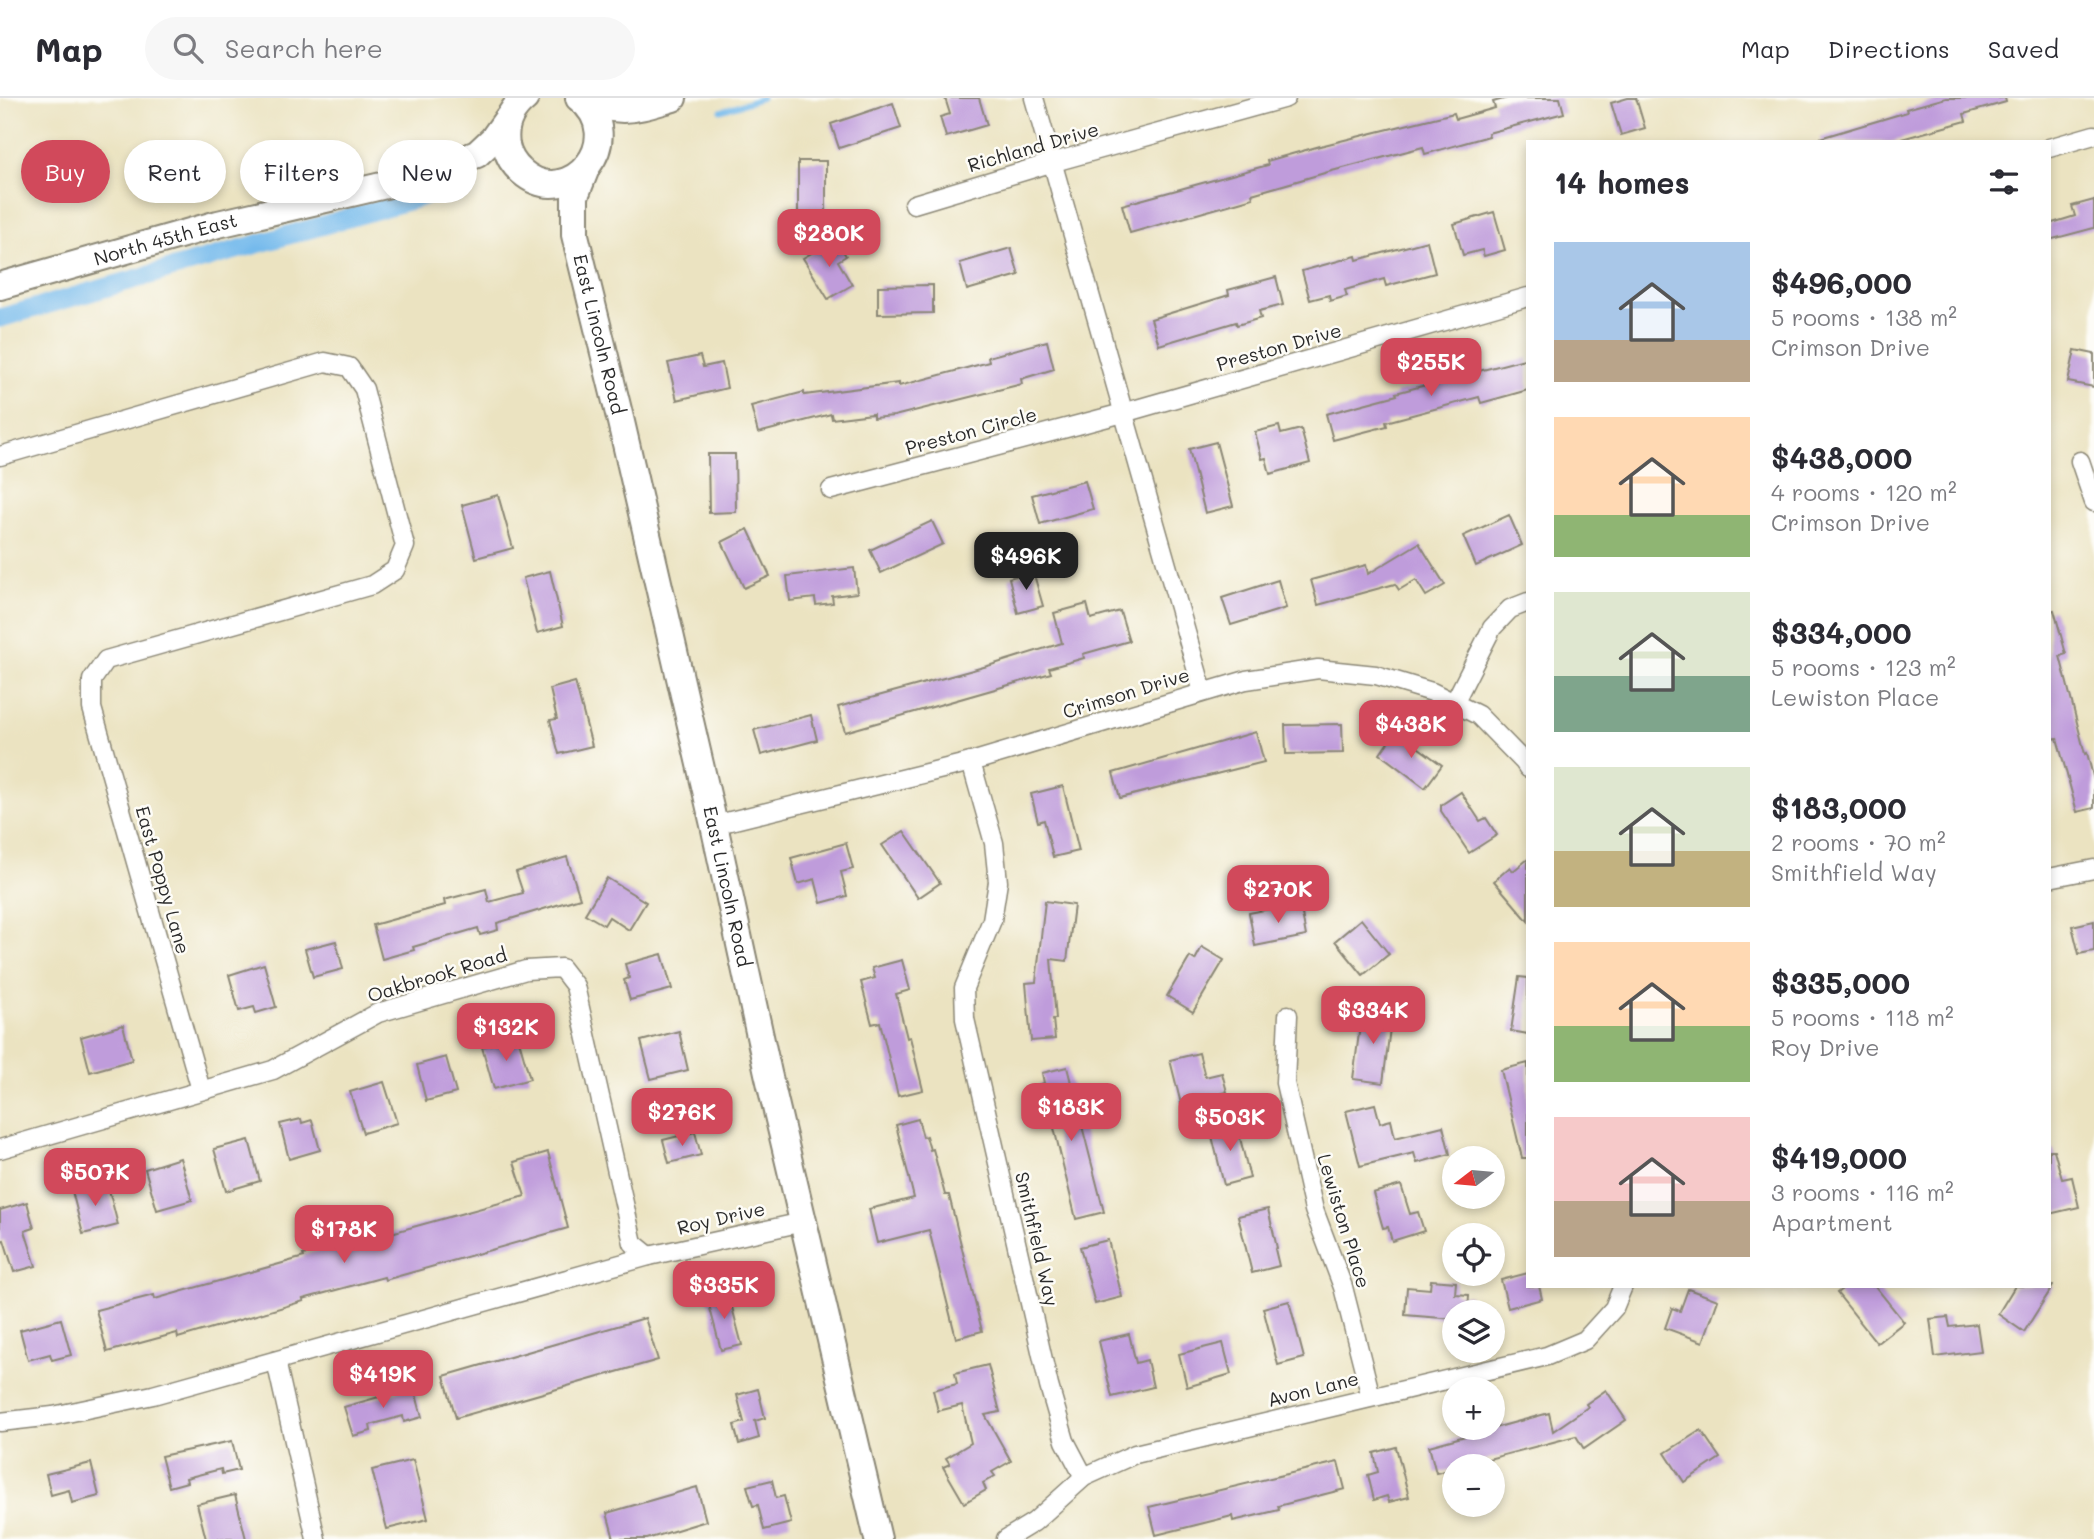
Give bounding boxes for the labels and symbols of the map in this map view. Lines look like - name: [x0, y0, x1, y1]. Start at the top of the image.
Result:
- street label: Richland Drive: [964, 116, 1101, 177]
- street label: North 45th East: [91, 207, 239, 271]
- pin: $280K: [780, 209, 878, 269]
- street label: East Lincoln Road: [568, 251, 632, 417]
- street label: Preston Drive: [1214, 317, 1344, 376]
- pin: $255K: [1382, 338, 1480, 398]
- street label: Preston Circle: [902, 401, 1039, 460]
- pin: $496K: [977, 532, 1075, 592]
- street label: Crimson Drive: [1059, 661, 1192, 724]
- pin: $438K: [1362, 700, 1460, 760]
- street label: East Poppy Lane: [130, 803, 197, 957]
- street label: East Lincoln Road: [698, 803, 758, 969]
- pin: $270K: [1229, 866, 1327, 925]
- street label: Oakbrook Road: [364, 941, 510, 1008]
- pin: $334K: [1324, 986, 1422, 1046]
- pin: $132K: [457, 1004, 555, 1063]
- pin: $183K: [1022, 1084, 1120, 1143]
- pin: $276K: [633, 1088, 731, 1148]
- pin: $503K: [1181, 1094, 1279, 1153]
- north arrow: [1442, 1146, 1505, 1209]
- pin: $507K: [46, 1148, 144, 1208]
- street label: Lewiston Place: [1312, 1151, 1377, 1291]
- street label: Smithfield Way: [1010, 1169, 1065, 1308]
- street label: Roy Drive: [674, 1195, 767, 1240]
- pin: $178K: [295, 1206, 393, 1265]
- pin: $335K: [675, 1262, 773, 1321]
- pin: $419K: [334, 1350, 432, 1410]
- street label: Avon Lane: [1265, 1365, 1361, 1412]

